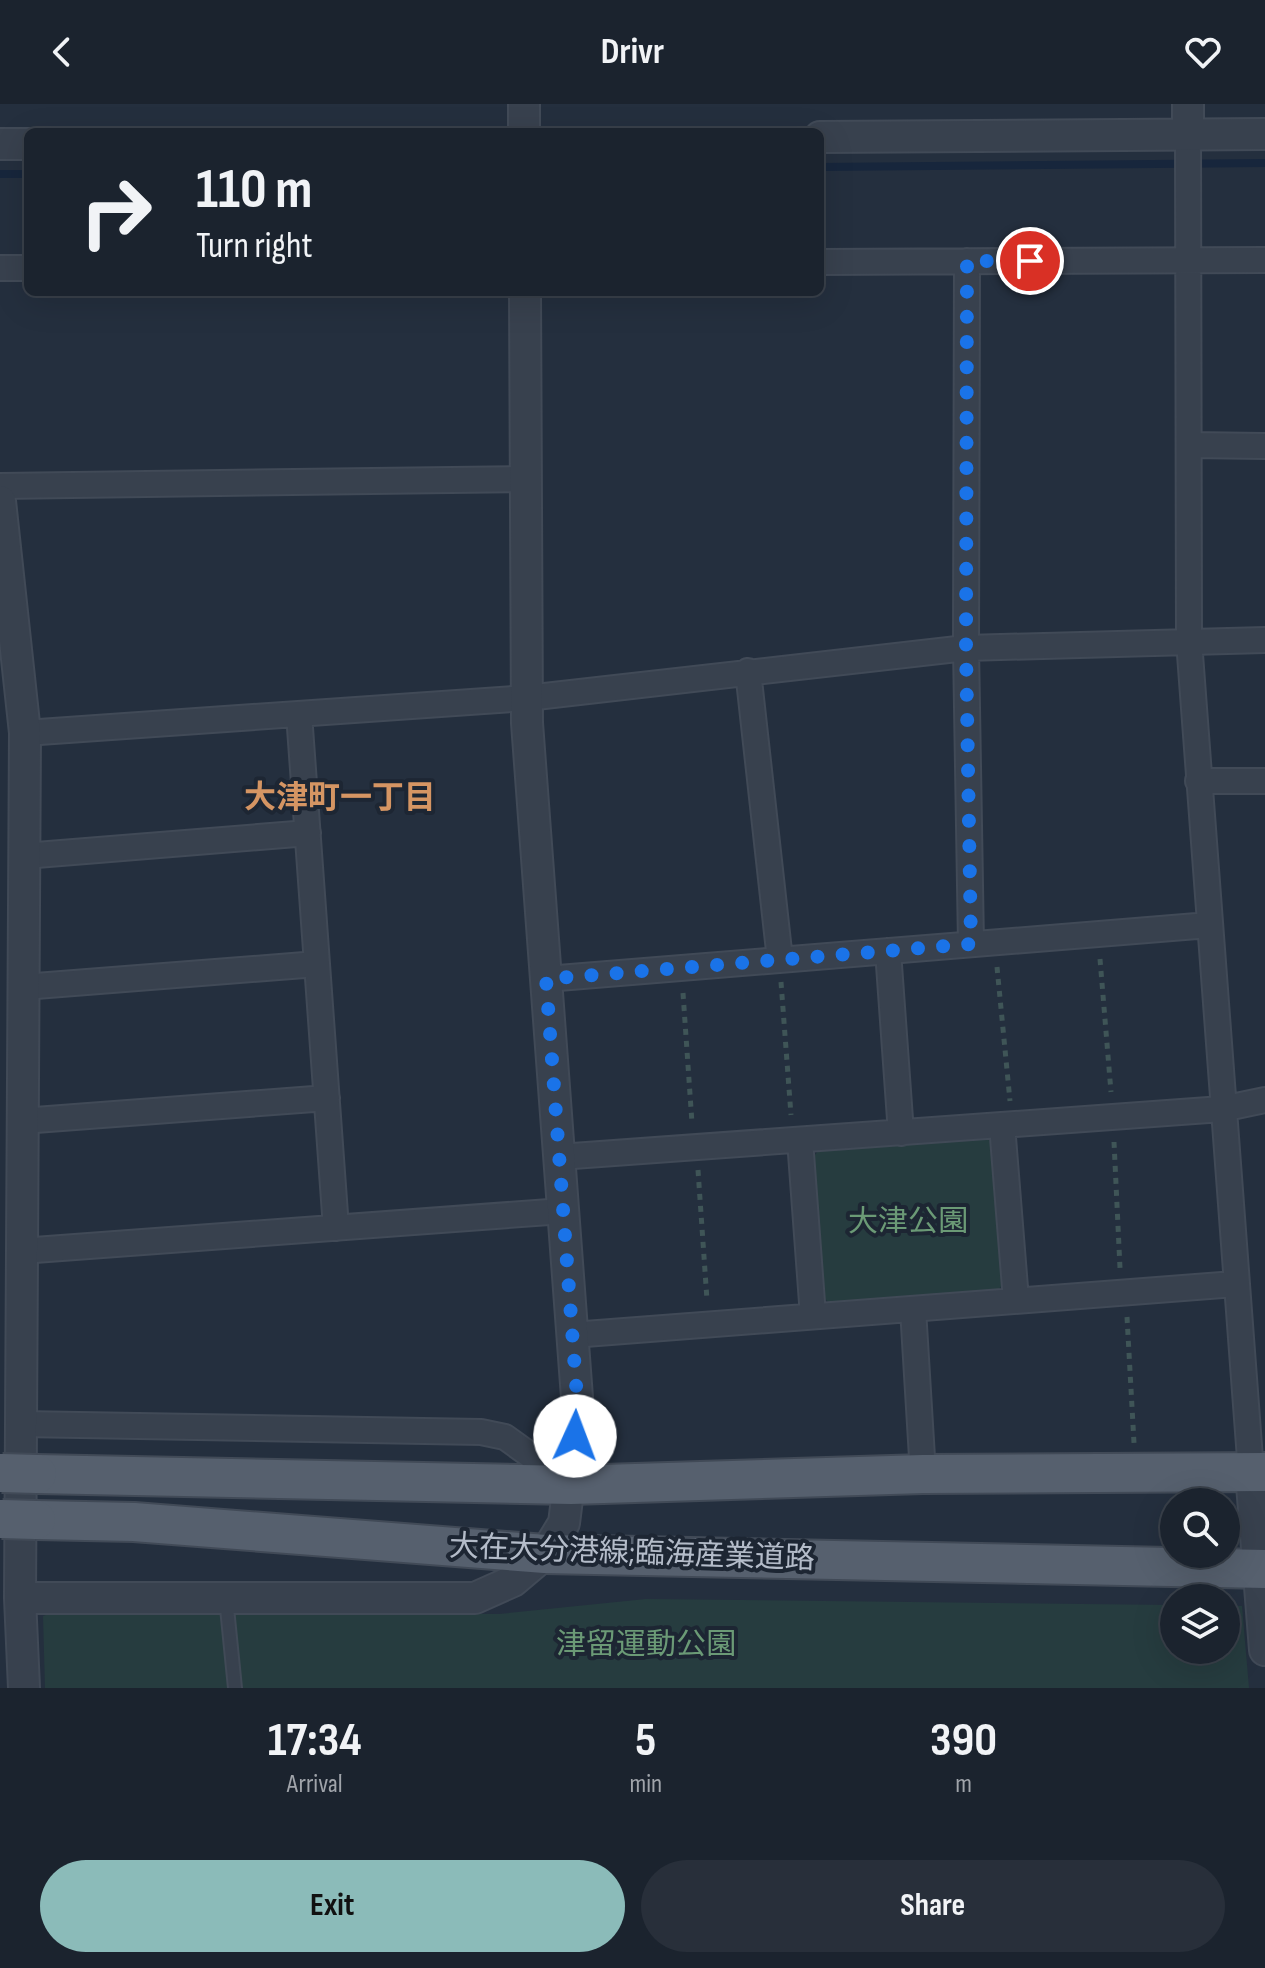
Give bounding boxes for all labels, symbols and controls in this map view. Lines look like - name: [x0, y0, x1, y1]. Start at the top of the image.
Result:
- icon: back: [40, 30, 84, 74]
- icon: heart: [1181, 30, 1225, 74]
- text: Drivr: [601, 31, 664, 74]
- text: 110 m: [196, 157, 312, 224]
- icon: right: [64, 160, 168, 264]
- text: Turn right: [196, 225, 313, 268]
- pin: [996, 227, 1064, 295]
- icon: arrive: [1008, 239, 1052, 283]
- district label: 大津町一丁目: [244, 779, 436, 818]
- park label: 大津公園: [848, 1204, 968, 1240]
- position arrow: [533, 1394, 617, 1478]
- map controls: [1160, 1488, 1240, 1664]
- button: search: [1160, 1488, 1240, 1568]
- street label: 大在大分港線;臨海産業道路: [449, 1529, 815, 1577]
- button: layers: [1160, 1584, 1240, 1664]
- park label: 津留運動公園: [556, 1627, 736, 1663]
- text: 17:34: [268, 1712, 362, 1769]
- text: 5: [635, 1712, 656, 1769]
- text: 390: [930, 1712, 997, 1769]
- text: Arrival: [287, 1769, 343, 1800]
- text: min: [630, 1769, 662, 1800]
- text: m: [955, 1769, 972, 1800]
- button: Exit: [40, 1860, 625, 1952]
- button: Share: [641, 1860, 1225, 1952]

